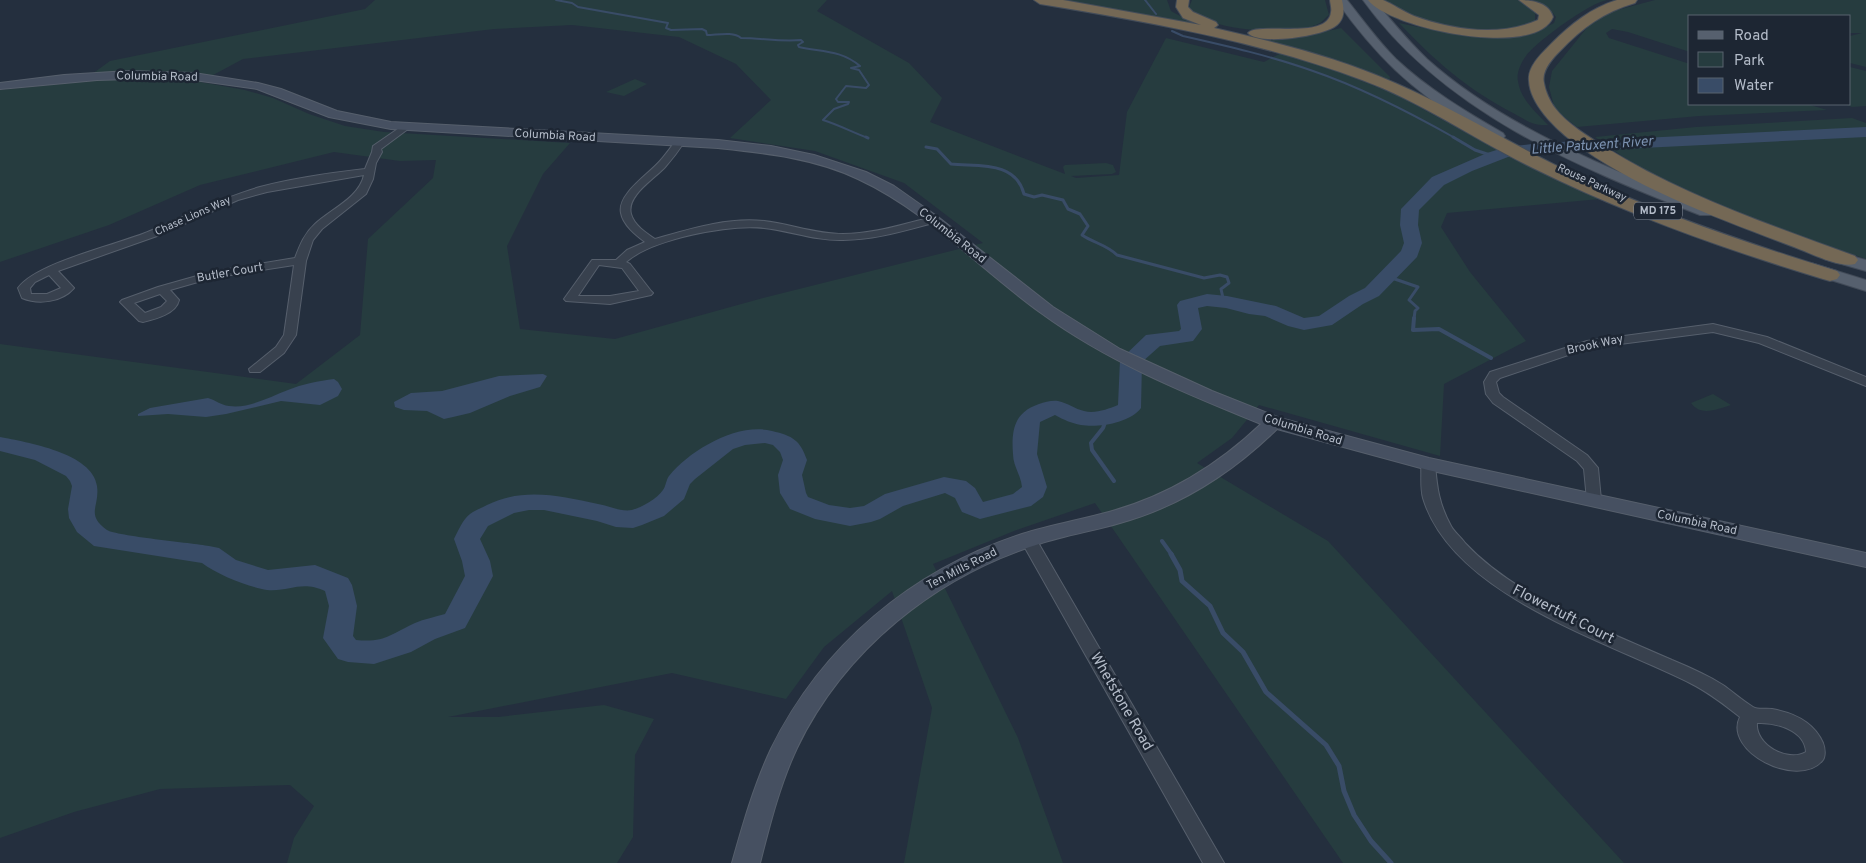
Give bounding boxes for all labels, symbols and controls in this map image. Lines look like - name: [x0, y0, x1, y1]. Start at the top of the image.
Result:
- legend: [1688, 15, 1851, 105]
- text: Road: [1734, 27, 1769, 46]
- text: Park: [1734, 52, 1765, 71]
- street label: Columbia Road: [116, 68, 198, 86]
- text: Water: [1734, 77, 1774, 96]
- street label: Columbia Road: [514, 126, 596, 146]
- water label: Little Patuxent River: [1530, 133, 1655, 159]
- street label: Rouse Parkway: [1555, 161, 1629, 205]
- street label: Chase Lions Way: [153, 193, 233, 239]
- road number: MD 175: [1634, 202, 1682, 220]
- street label: Columbia Road: [915, 205, 989, 267]
- street label: Butler Court: [196, 259, 264, 287]
- street label: Brook Way: [1565, 331, 1625, 359]
- street label: Columbia Road: [1262, 410, 1344, 450]
- street label: Columbia Road: [1656, 507, 1738, 539]
- street label: Ten Mills Road: [924, 544, 1000, 594]
- street label: Flowertuft Court: [1509, 581, 1617, 649]
- street label: Whetstone Road: [1085, 649, 1157, 755]

